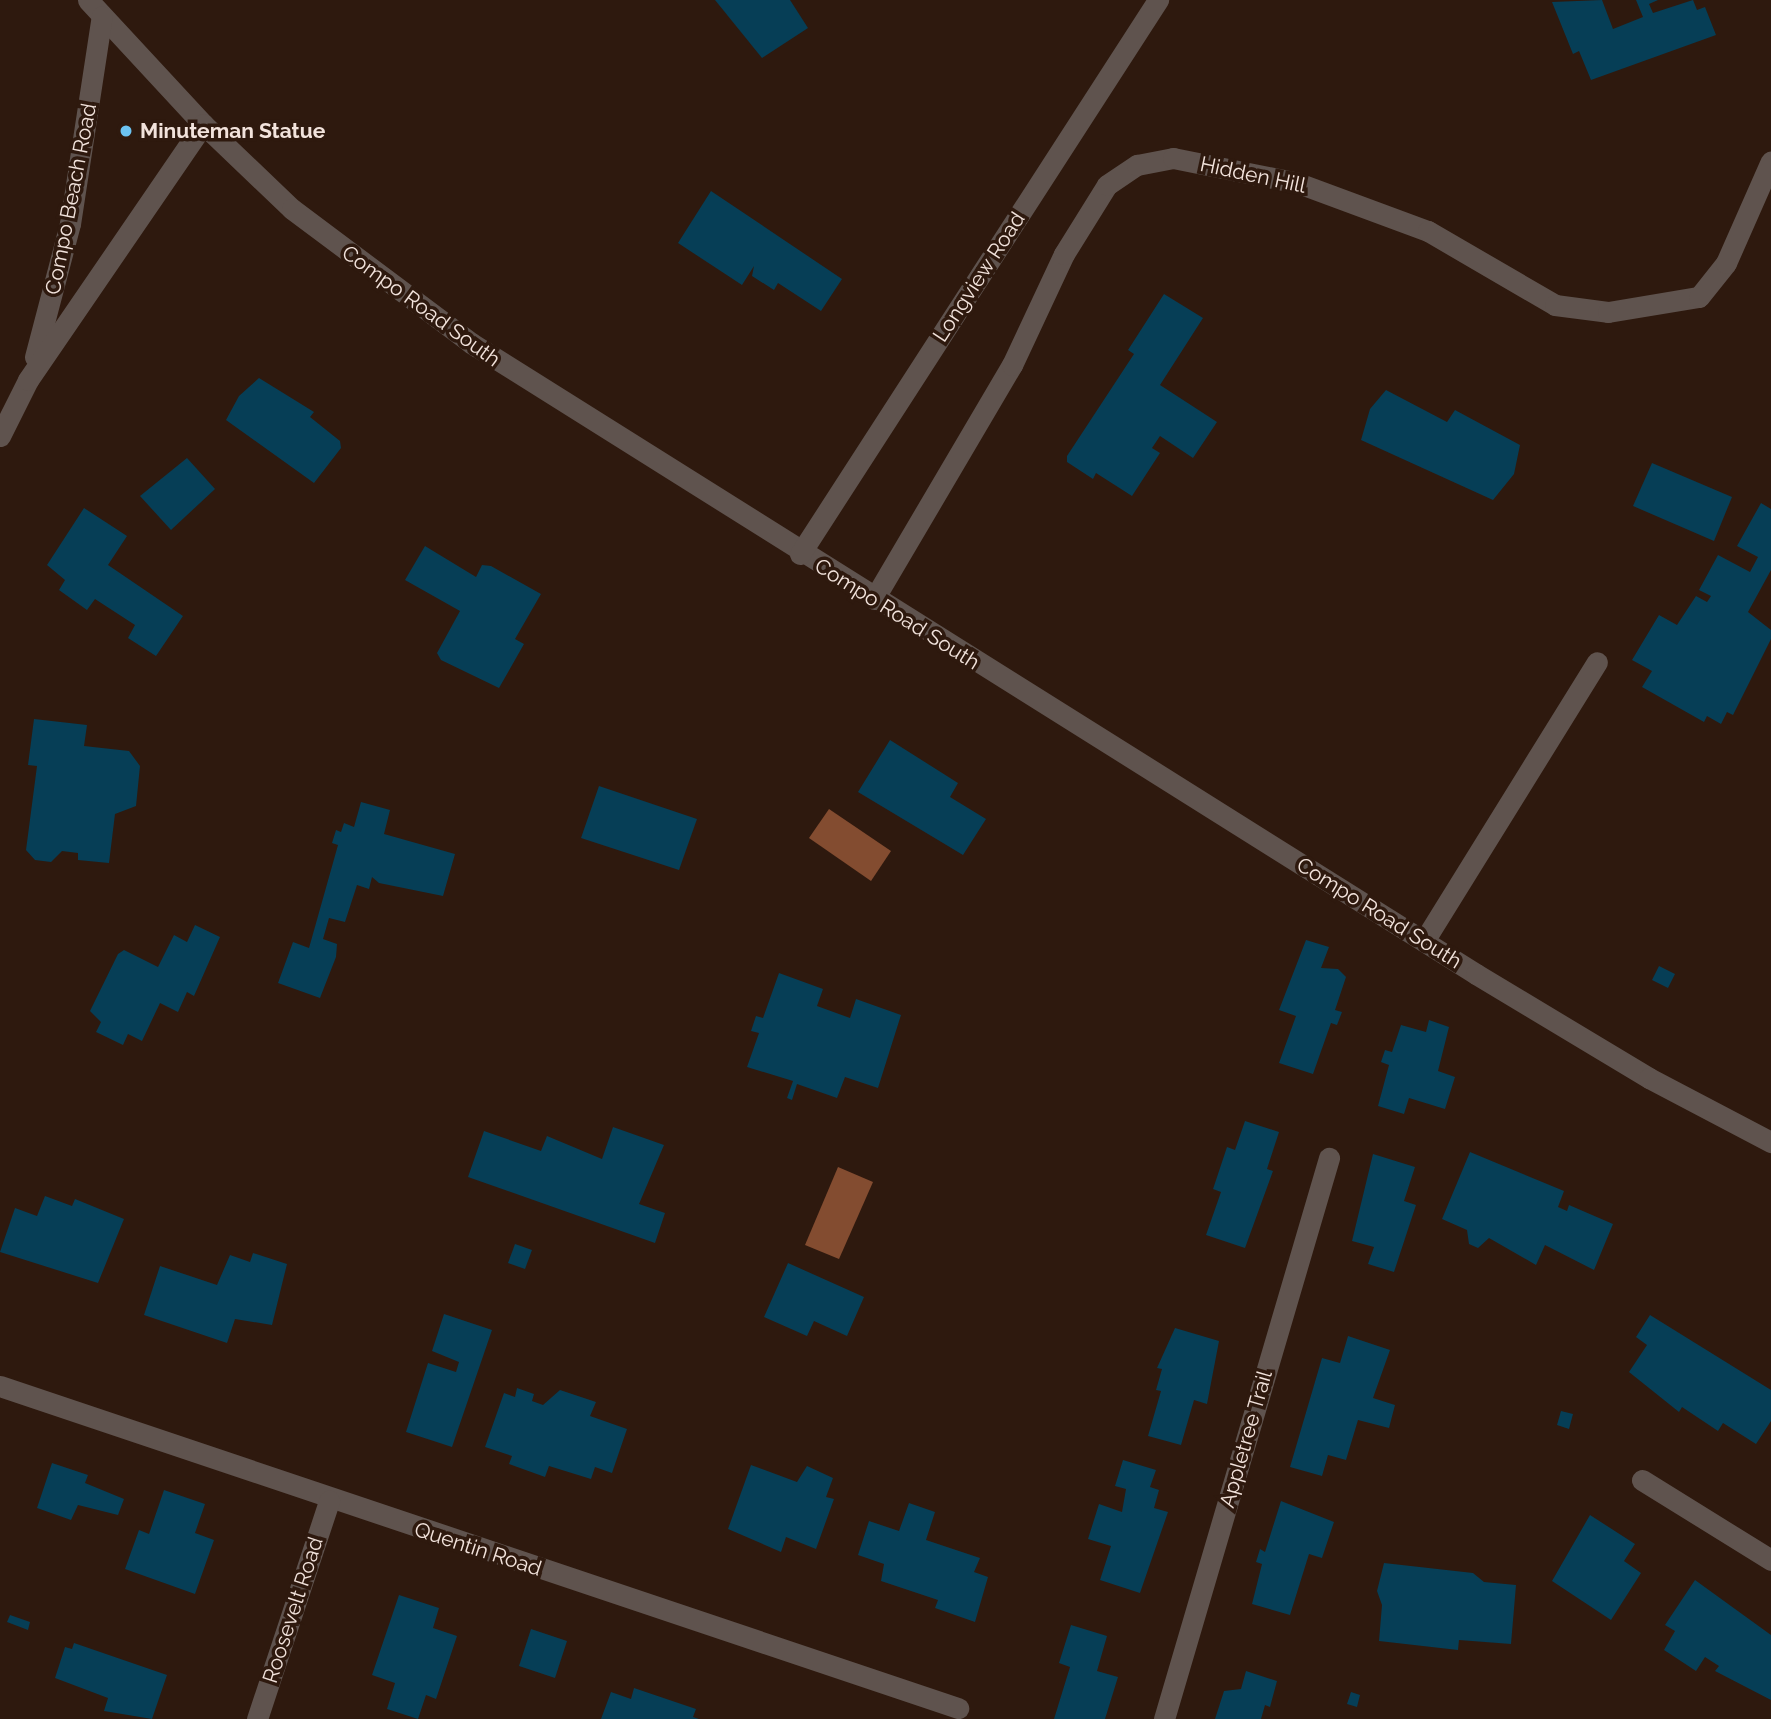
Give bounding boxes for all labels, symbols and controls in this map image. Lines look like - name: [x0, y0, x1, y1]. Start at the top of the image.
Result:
- street label: Compo Beach Road: [40, 101, 102, 297]
- place label: Minuteman Statue: [140, 118, 325, 144]
- marker: Minuteman Statue: [118, 123, 134, 139]
- street label: Hidden Hill: [1198, 151, 1308, 199]
- street label: Longview Road: [927, 207, 1031, 347]
- street label: Compo Road South: [337, 240, 505, 372]
- street label: Compo Road South: [810, 553, 984, 675]
- street label: Compo Road South: [1292, 852, 1466, 974]
- street label: Appletree Trail: [1214, 1367, 1278, 1511]
- street label: Quentin Road: [411, 1517, 545, 1581]
- street label: Roosevelt Road: [258, 1534, 328, 1686]

